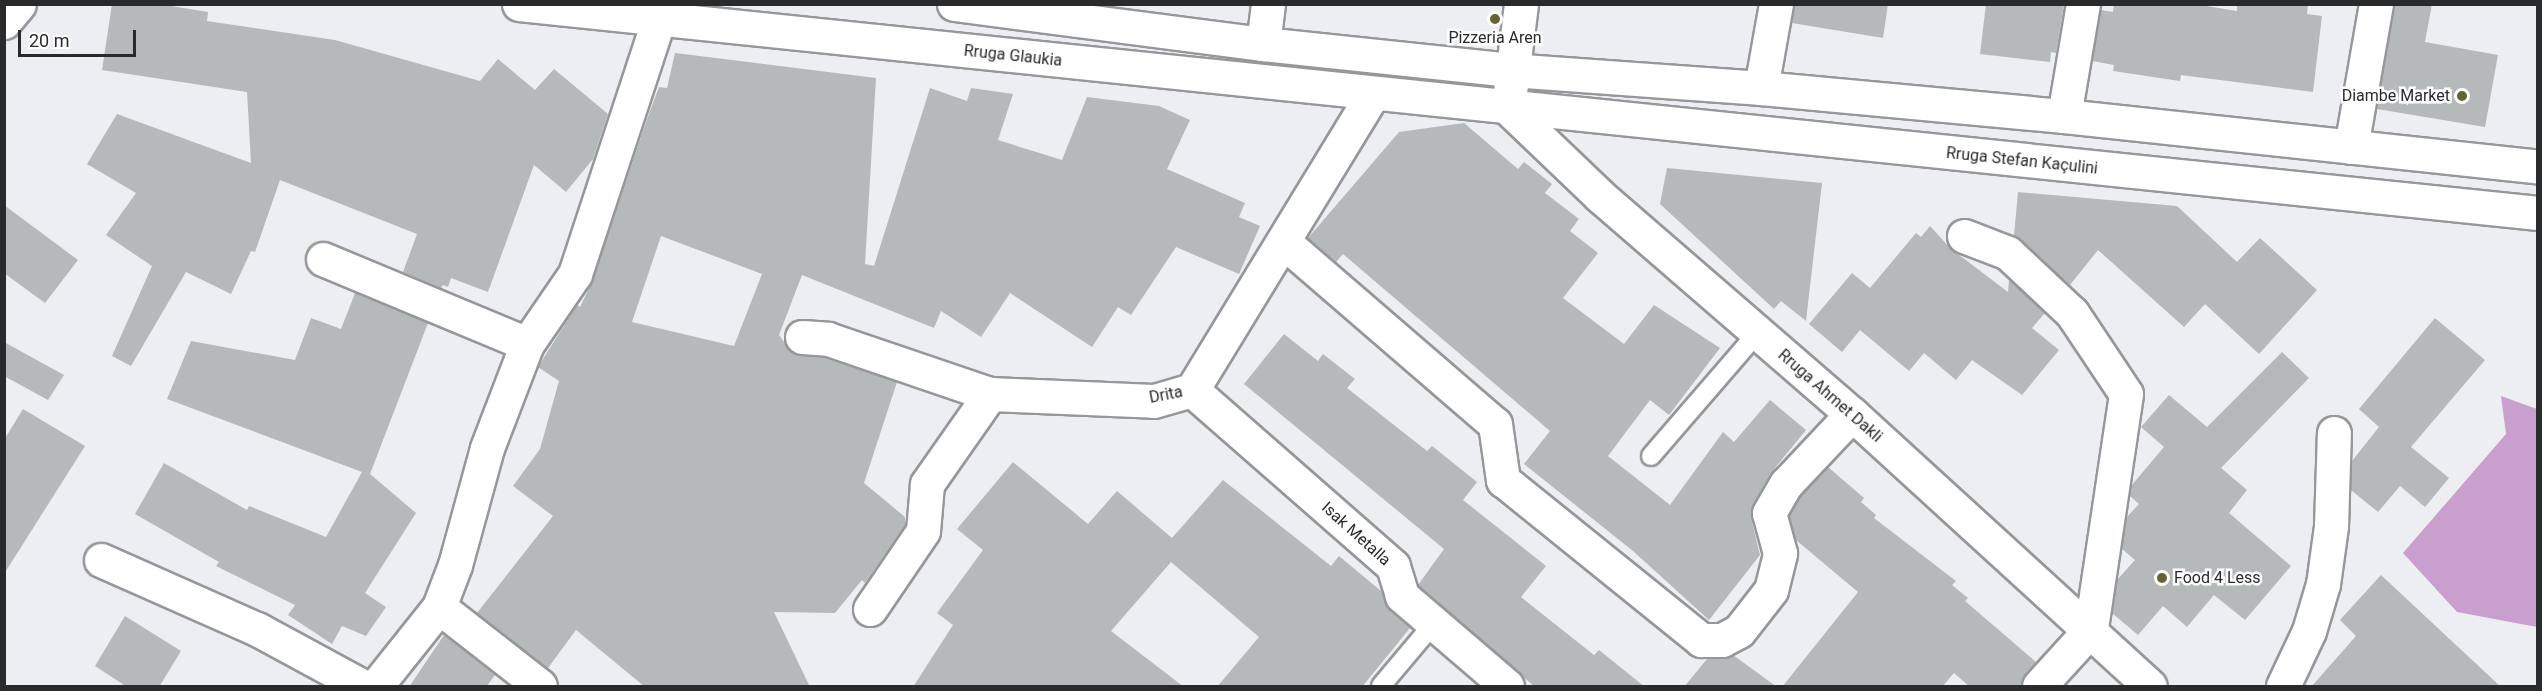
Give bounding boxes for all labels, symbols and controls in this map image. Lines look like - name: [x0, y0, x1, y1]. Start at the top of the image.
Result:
- marker: Pizzeria Aren: [1488, 12, 1502, 26]
- scale bar: [21, 18, 140, 56]
- place label: Pizzeria Aren: [1448, 28, 1542, 48]
- text: 20 m: [29, 30, 69, 51]
- street label: Rruga Glaukia: [963, 41, 1063, 71]
- place label: Diambe Market: [2342, 86, 2450, 106]
- marker: Diambe Market: [2455, 89, 2469, 103]
- street label: Rruga Stefan Kaçulini: [1945, 143, 2099, 179]
- street label: Rruga Ahmet Dakli: [1774, 346, 1886, 446]
- street label: Drita: [1148, 382, 1184, 408]
- street label: Isak Metalla: [1318, 498, 1394, 570]
- place label: Food 4 Less: [2174, 568, 2260, 588]
- marker: Food 4 Less: [2155, 571, 2169, 585]

